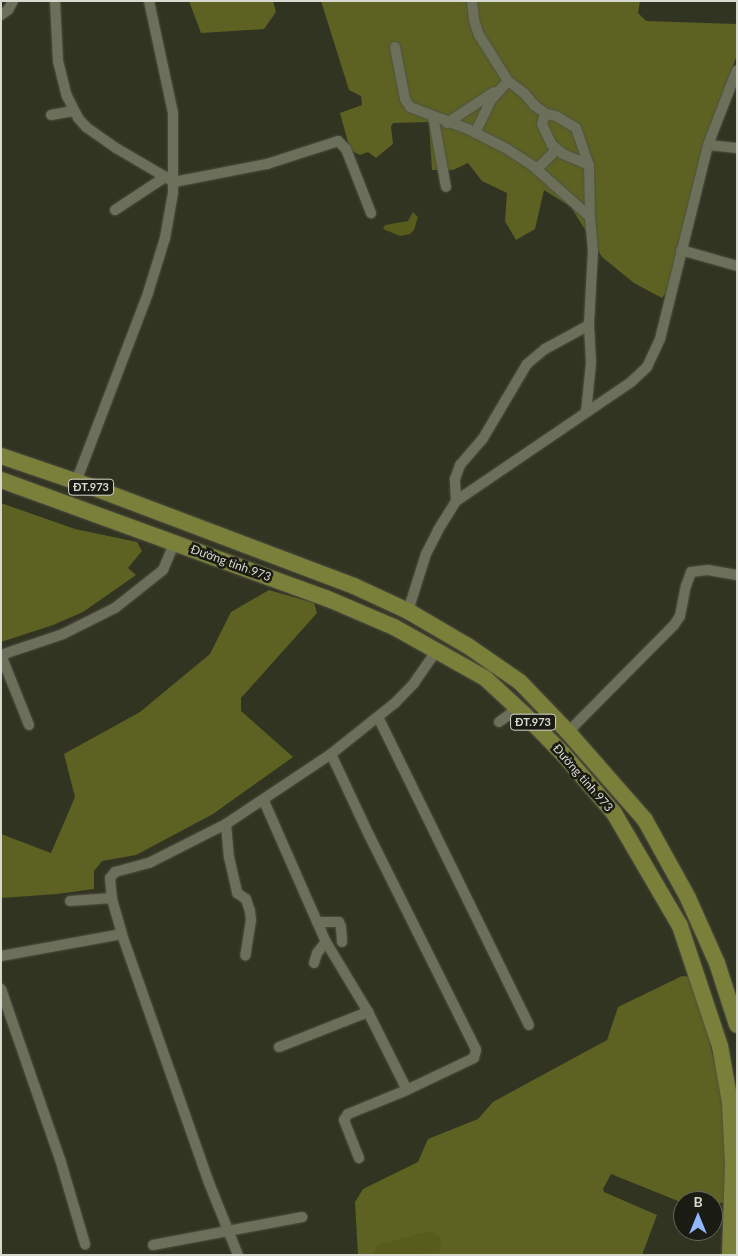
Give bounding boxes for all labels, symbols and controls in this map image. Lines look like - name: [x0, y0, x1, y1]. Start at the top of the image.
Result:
- road number: ĐT.973: [67, 478, 115, 496]
- street label: Đường tỉnh 973: [189, 542, 273, 584]
- road number: ĐT.973: [509, 714, 557, 730]
- street label: Đường tỉnh 973: [550, 741, 616, 815]
- north arrow: [673, 1191, 723, 1241]
- text: B: [693, 1193, 703, 1210]

